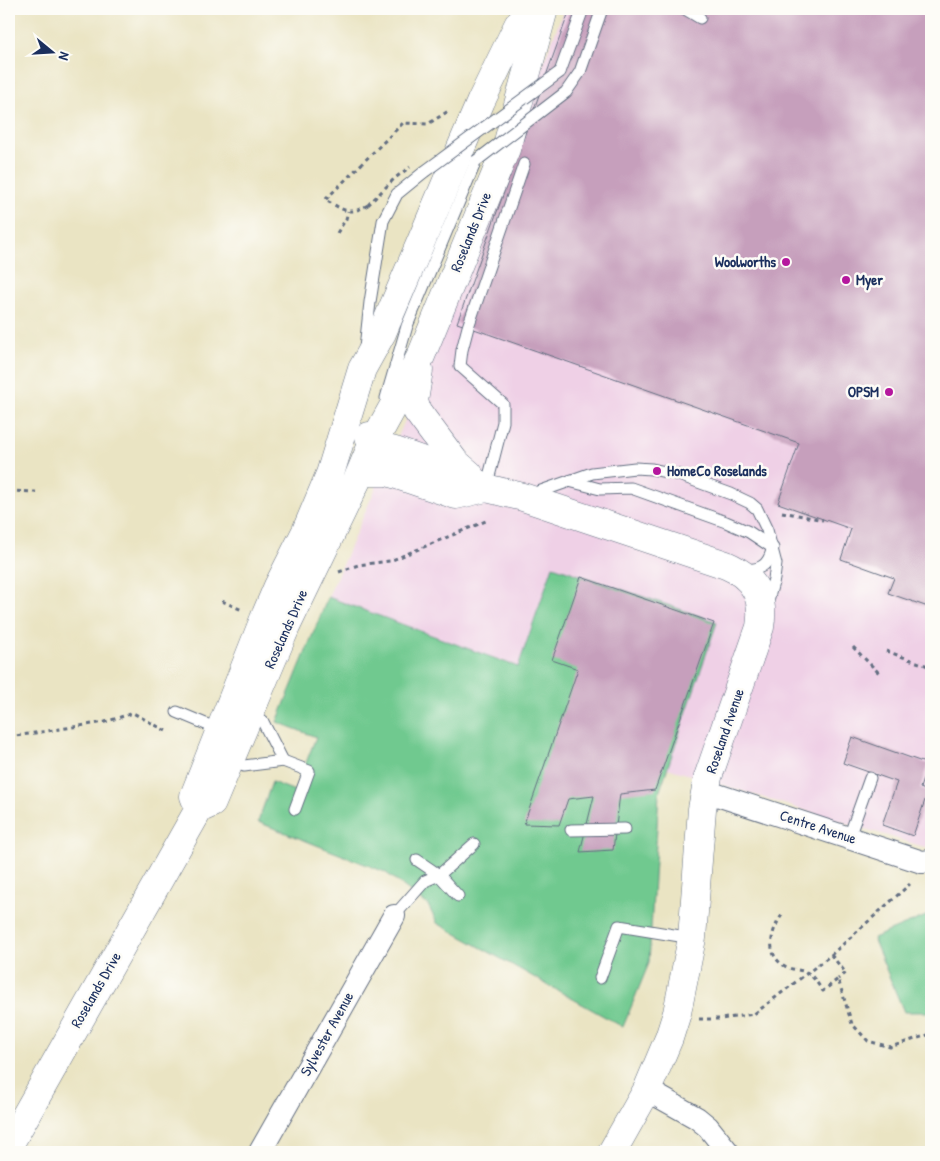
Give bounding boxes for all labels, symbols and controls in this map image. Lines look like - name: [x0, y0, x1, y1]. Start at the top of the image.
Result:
- north arrow: [28, 28, 78, 78]
- text: N: [54, 50, 75, 63]
- street label: Roselands Drive: [445, 189, 496, 275]
- place label: Woolworths: [715, 251, 776, 272]
- marker: Woolworths: [780, 256, 792, 268]
- place label: Myer: [856, 269, 883, 291]
- marker: Myer: [840, 274, 852, 286]
- place label: OPSM: [848, 381, 879, 402]
- marker: OPSM: [883, 386, 895, 398]
- place label: HomeCo Roselands: [667, 460, 767, 481]
- marker: HomeCo Roselands: [651, 465, 663, 477]
- street label: Roselands Drive: [259, 586, 312, 672]
- street label: Roseland Avenue: [700, 686, 749, 776]
- street label: Centre Avenue: [777, 804, 859, 849]
- street label: Roselands Drive: [65, 948, 126, 1032]
- street label: Sylvester Avenue: [295, 988, 358, 1080]

